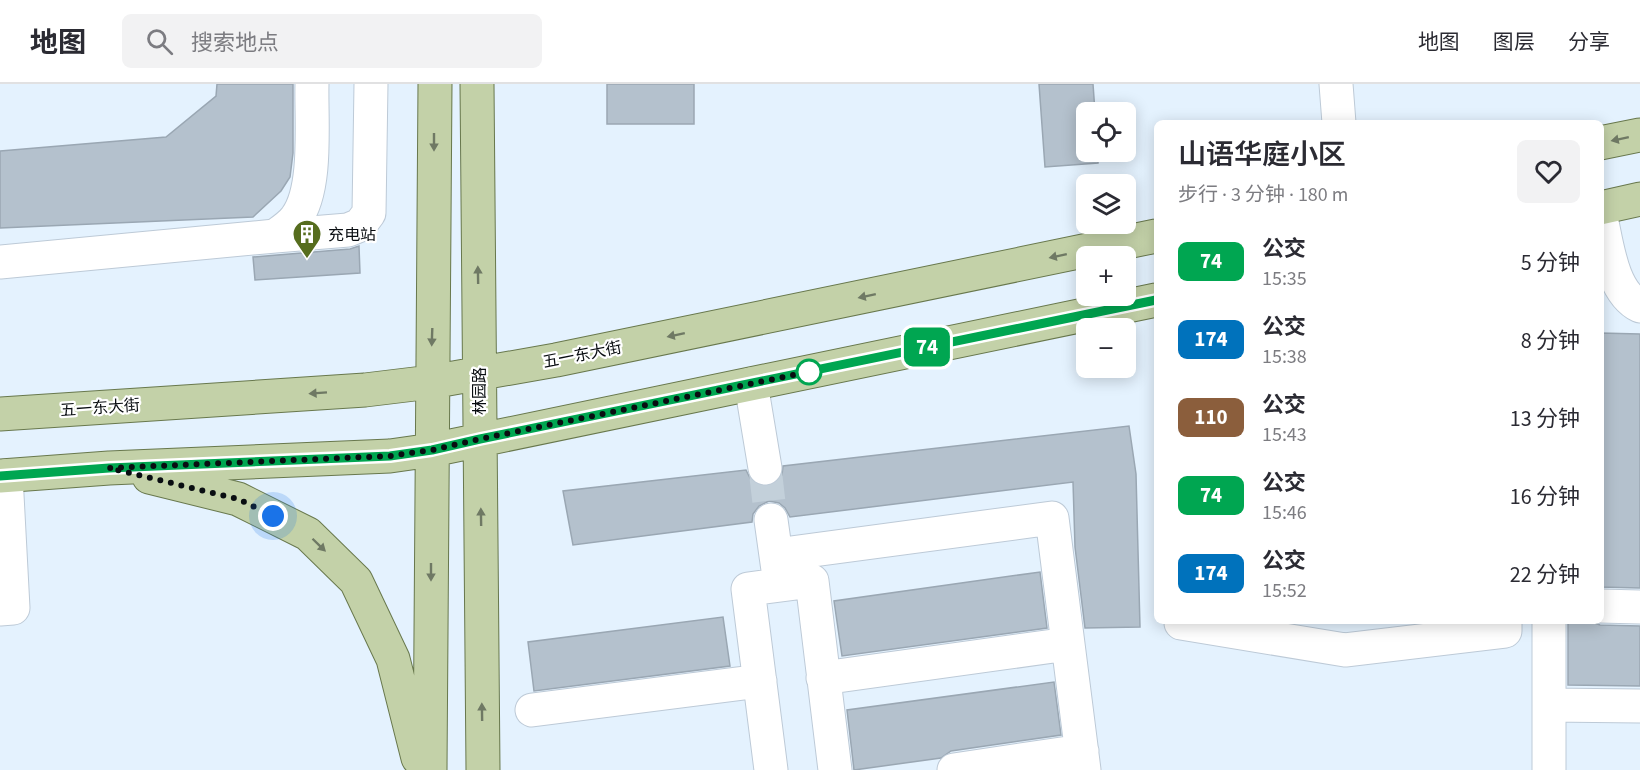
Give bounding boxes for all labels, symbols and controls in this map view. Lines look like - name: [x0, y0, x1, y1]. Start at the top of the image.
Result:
- search box: [122, 14, 542, 68]
- text: 地图: [30, 23, 86, 63]
- icon: search: [143, 25, 176, 58]
- text: 搜索地点: [191, 27, 279, 59]
- text: 地图: [1418, 27, 1460, 57]
- text: 图层: [1493, 27, 1535, 57]
- text: 分享: [1568, 27, 1610, 57]
- map controls: [1076, 102, 1136, 378]
- button: locate: [1076, 102, 1136, 162]
- one-way arrow: [429, 133, 439, 152]
- text: 山语华庭小区: [1178, 135, 1346, 175]
- one-way arrow: [1611, 135, 1630, 144]
- button: heart: [1517, 140, 1580, 203]
- button: layers: [1076, 174, 1136, 234]
- text: 步行 · 3 分钟 · 180 m: [1178, 181, 1348, 209]
- building icon: 充电站: [291, 218, 323, 260]
- place label: 充电站: [328, 224, 376, 246]
- text: 公交: [1262, 233, 1306, 265]
- button: +: [1076, 246, 1136, 306]
- text: 74: [1200, 246, 1222, 276]
- text: 5 分钟: [1521, 247, 1580, 279]
- one-way arrow: [1048, 252, 1067, 261]
- text: 15:35: [1262, 265, 1307, 293]
- one-way arrow: [473, 266, 483, 285]
- one-way arrow: [858, 291, 876, 301]
- text: 公交: [1262, 311, 1306, 343]
- button: −: [1076, 318, 1136, 378]
- text: 174: [1194, 324, 1228, 354]
- text: 8 分钟: [1521, 325, 1580, 357]
- one-way arrow: [428, 328, 437, 347]
- line badge: 74: [900, 328, 954, 366]
- one-way arrow: [667, 331, 686, 340]
- text: 74: [916, 332, 938, 362]
- street label: 五一东大街: [541, 337, 624, 373]
- text: 15:38: [1262, 343, 1307, 371]
- unlabelled marker: [796, 359, 822, 385]
- street label: 林园路: [469, 367, 491, 415]
- one-way arrow: [309, 388, 328, 397]
- text: 公交: [1262, 389, 1306, 421]
- street label: 五一东大街: [59, 394, 141, 422]
- text: 110: [1194, 402, 1228, 432]
- text: 13 分钟: [1510, 403, 1580, 435]
- text: 15:43: [1262, 421, 1307, 449]
- text: 公交: [1262, 467, 1306, 499]
- text: 74: [1200, 480, 1222, 510]
- text: 16 分钟: [1510, 481, 1580, 513]
- text: 15:46: [1262, 499, 1307, 527]
- your location: [258, 501, 288, 531]
- one-way arrow: [476, 507, 486, 526]
- one-way arrow: [312, 538, 326, 552]
- text: 公交: [1262, 545, 1306, 577]
- text: 174: [1194, 558, 1228, 588]
- text: 22 分钟: [1510, 559, 1580, 591]
- one-way arrow: [426, 562, 436, 581]
- text: 15:52: [1262, 577, 1307, 605]
- one-way arrow: [478, 702, 487, 721]

